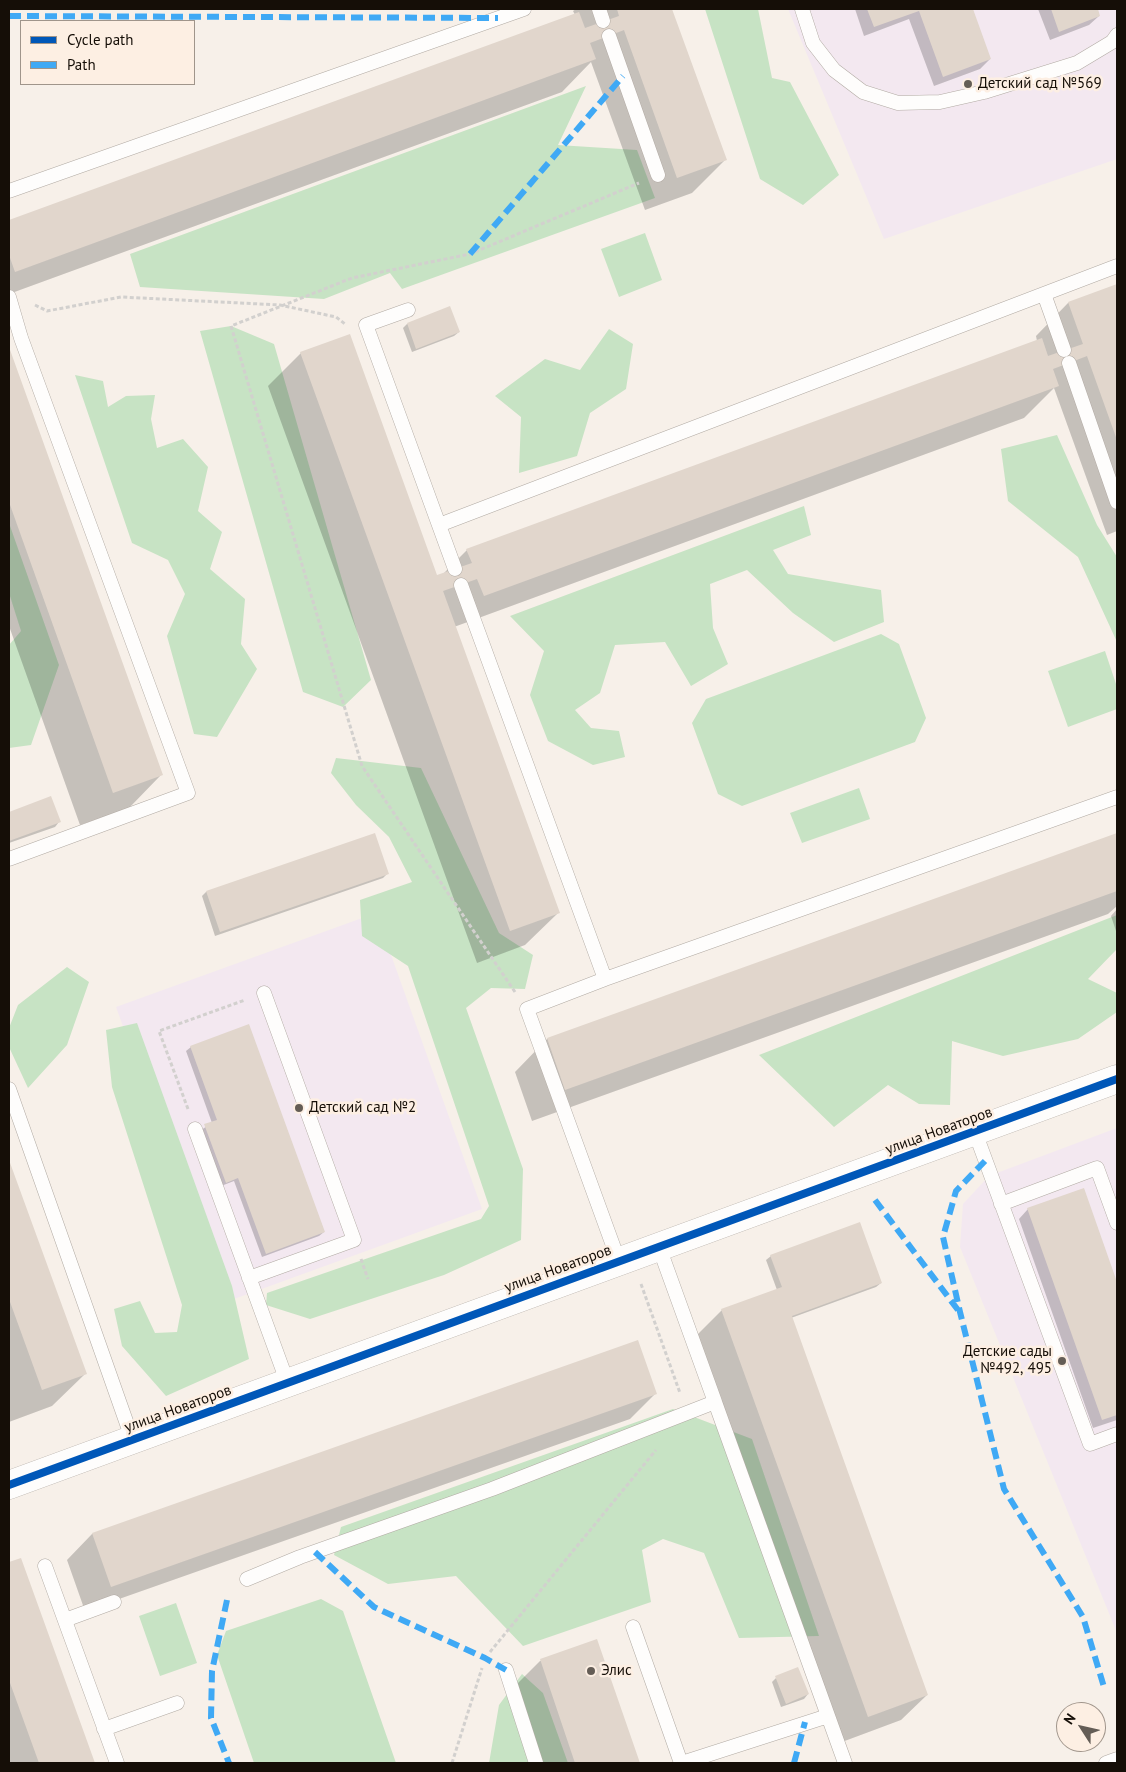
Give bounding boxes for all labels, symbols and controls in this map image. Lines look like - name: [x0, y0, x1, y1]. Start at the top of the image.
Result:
- legend: [20, 20, 195, 85]
- text: Cycle path: [67, 30, 133, 49]
- text: Path: [67, 55, 96, 74]
- place label: Детский сад №569: [978, 75, 1102, 93]
- marker: Детский сад №569: [962, 78, 974, 90]
- place label: Детский сад №2: [309, 1099, 416, 1117]
- marker: Детский сад №2: [293, 1102, 305, 1114]
- street label: улица Новаторов: [883, 1103, 995, 1159]
- street label: улица Новаторов: [502, 1241, 614, 1297]
- place label: Детские сады №492, 495: [963, 1343, 1052, 1378]
- marker: Детские сады №492, 495: [1056, 1355, 1068, 1367]
- street label: улица Новаторов: [122, 1381, 234, 1437]
- place label: Элис: [601, 1662, 632, 1680]
- marker: Элис: [585, 1665, 597, 1677]
- north arrow: [1056, 1702, 1106, 1752]
- text: N: [1060, 1710, 1080, 1728]

